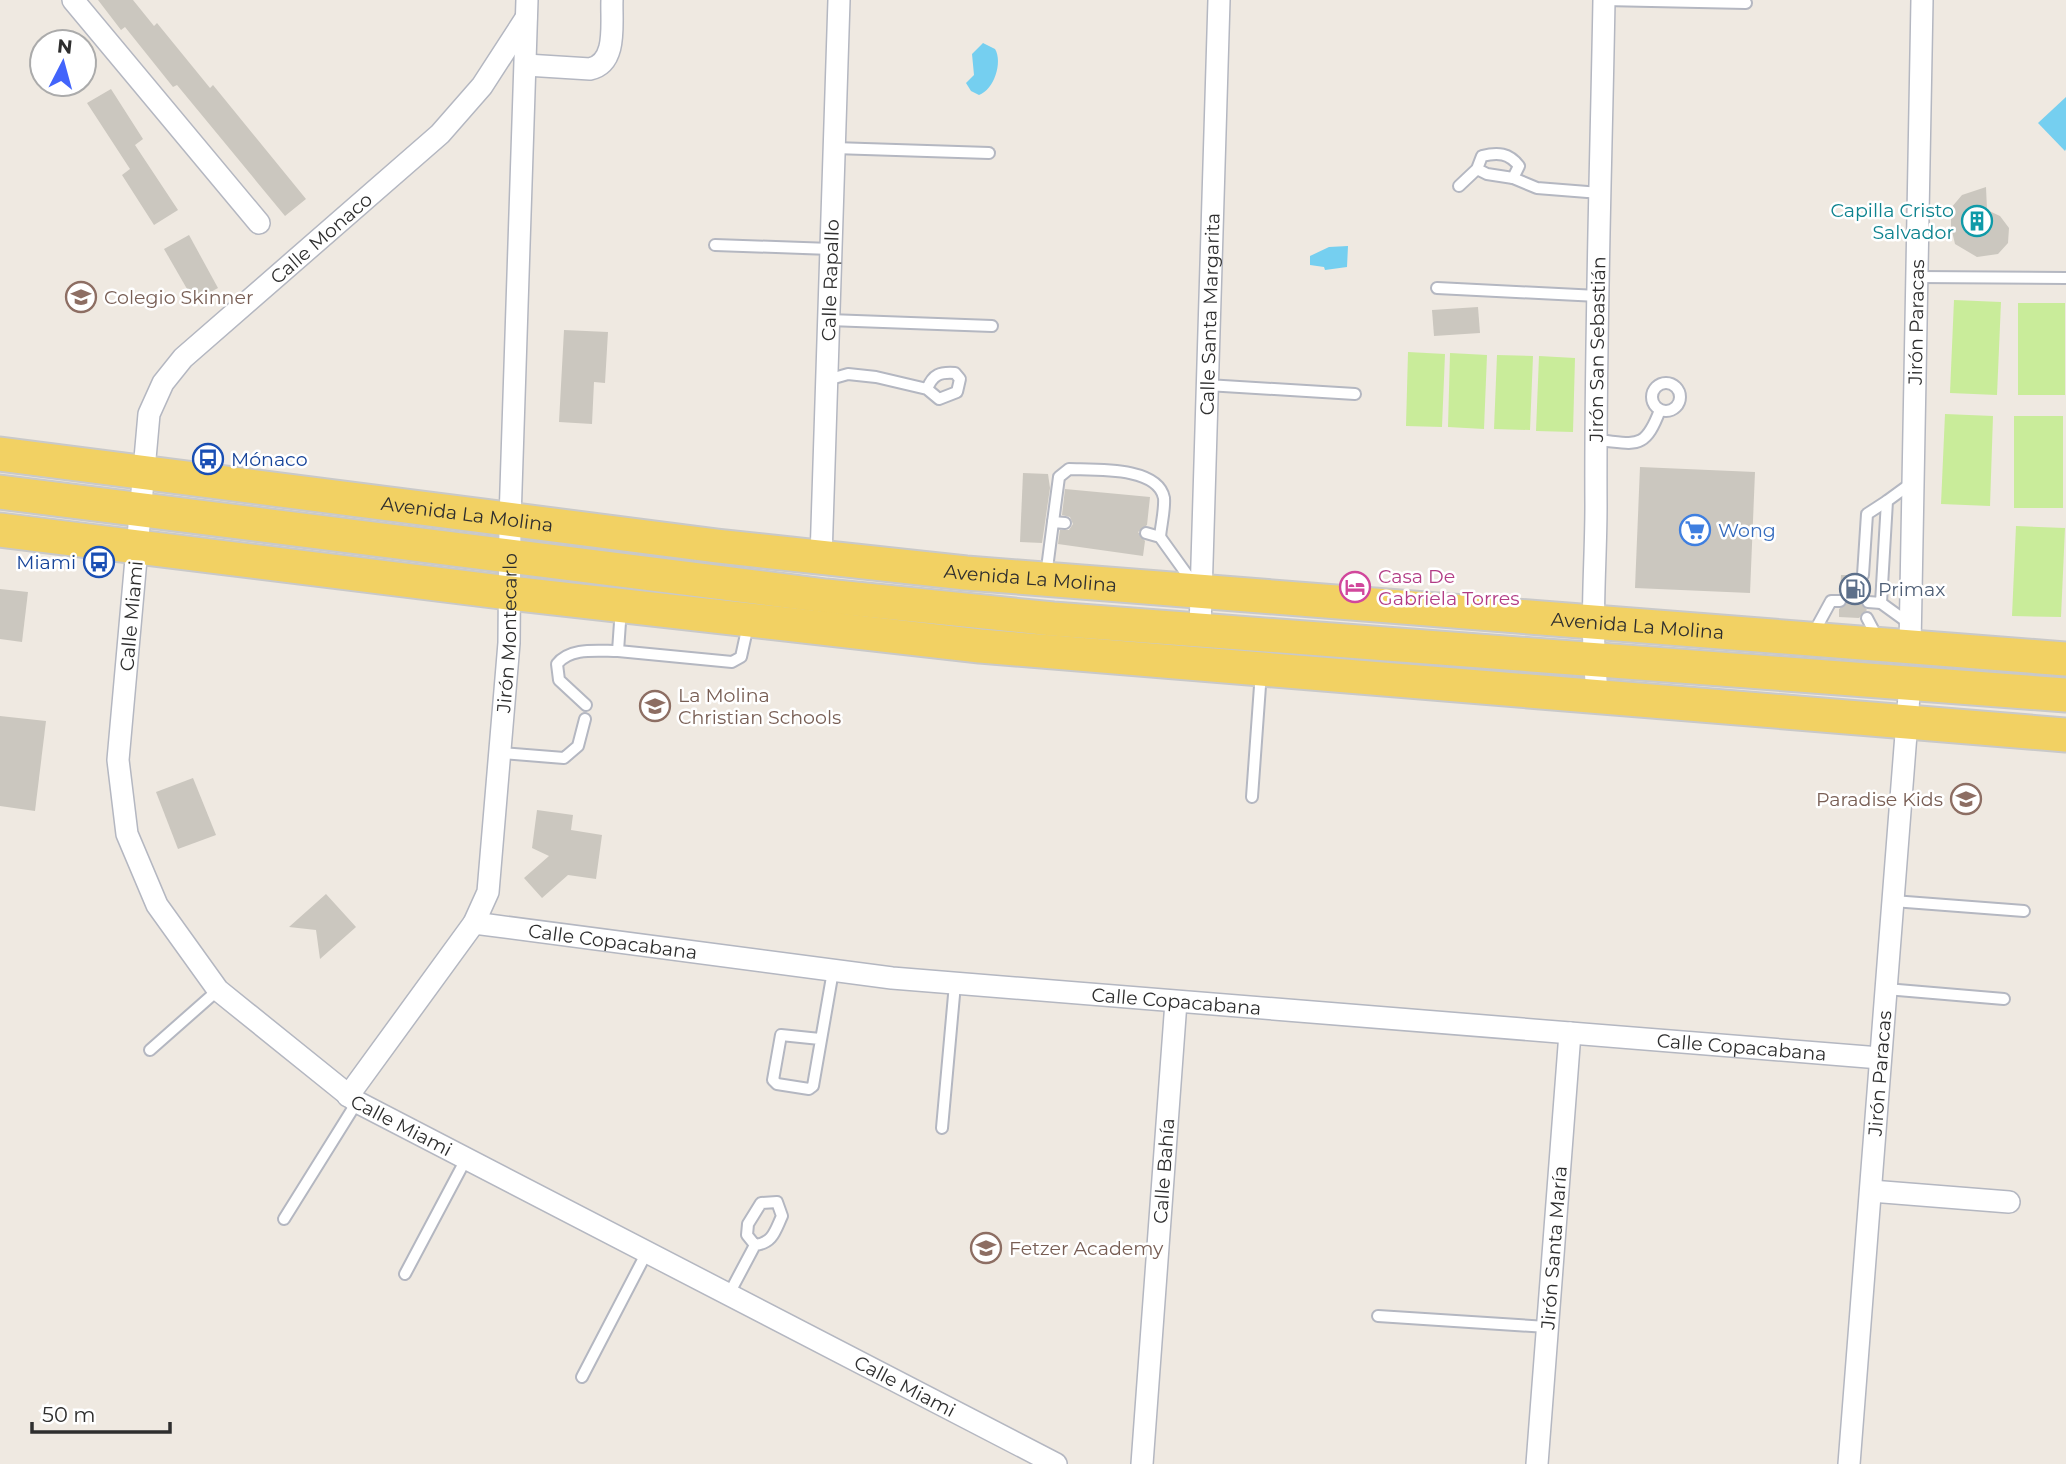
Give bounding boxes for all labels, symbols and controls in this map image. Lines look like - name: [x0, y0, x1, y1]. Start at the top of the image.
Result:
- north arrow: [28, 28, 98, 98]
- text: N: [56, 34, 74, 59]
- street label: Calle Monaco: [266, 188, 377, 289]
- place label: Capilla Cristo Salvador: [1830, 199, 1954, 244]
- building icon: Capilla Cristo Salvador: [1960, 204, 1994, 238]
- street label: Calle Santa Margarita: [1195, 213, 1225, 416]
- street label: Calle Rapallo: [817, 219, 844, 342]
- street label: Jirón San Sebastián: [1585, 256, 1610, 443]
- street label: Jirón Paracas: [1904, 259, 1929, 386]
- school or university icon: Colegio Skinner: [64, 280, 98, 314]
- place label: Colegio Skinner: [104, 286, 254, 309]
- bus stop icon: Mónaco: [191, 442, 225, 476]
- place label: Mónaco: [231, 448, 308, 471]
- street label: Avenida La Molina: [380, 492, 555, 537]
- supermarket icon: Wong: [1678, 513, 1712, 547]
- place label: Wong: [1718, 519, 1776, 542]
- bus stop icon: Miami: [82, 545, 116, 579]
- place label: Miami: [16, 551, 76, 574]
- street label: Jirón Montecarlo: [492, 553, 522, 715]
- street label: Calle Miami: [115, 560, 148, 672]
- street label: Avenida La Molina: [943, 560, 1118, 597]
- place label: Casa De Gabriela Torres: [1378, 565, 1520, 610]
- hotel icon: Casa De Gabriela Torres: [1338, 570, 1372, 604]
- fuel station icon: Primax: [1838, 572, 1872, 606]
- place label: Primax: [1878, 578, 1945, 601]
- street label: Avenida La Molina: [1550, 608, 1725, 644]
- place label: La Molina Christian Schools: [678, 684, 841, 729]
- school or university icon: La Molina Christian Schools: [638, 689, 672, 723]
- school or university icon: Paradise Kids: [1949, 782, 1983, 816]
- place label: Paradise Kids: [1816, 788, 1943, 811]
- street label: Calle Copacabana: [527, 919, 699, 964]
- street label: Calle Copacabana: [1091, 983, 1262, 1020]
- street label: Jirón Paracas: [1864, 1010, 1896, 1138]
- street label: Calle Copacabana: [1656, 1029, 1827, 1066]
- street label: Calle Miami: [347, 1090, 456, 1161]
- street label: Calle Bahía: [1149, 1117, 1179, 1225]
- street label: Jirón Santa María: [1536, 1165, 1572, 1331]
- school or university icon: Fetzer Academy: [969, 1231, 1003, 1265]
- place label: Fetzer Academy: [1009, 1237, 1164, 1260]
- street label: Calle Miami: [850, 1350, 959, 1422]
- scale bar: [32, 1390, 170, 1434]
- text: 50 m: [42, 1402, 96, 1427]

